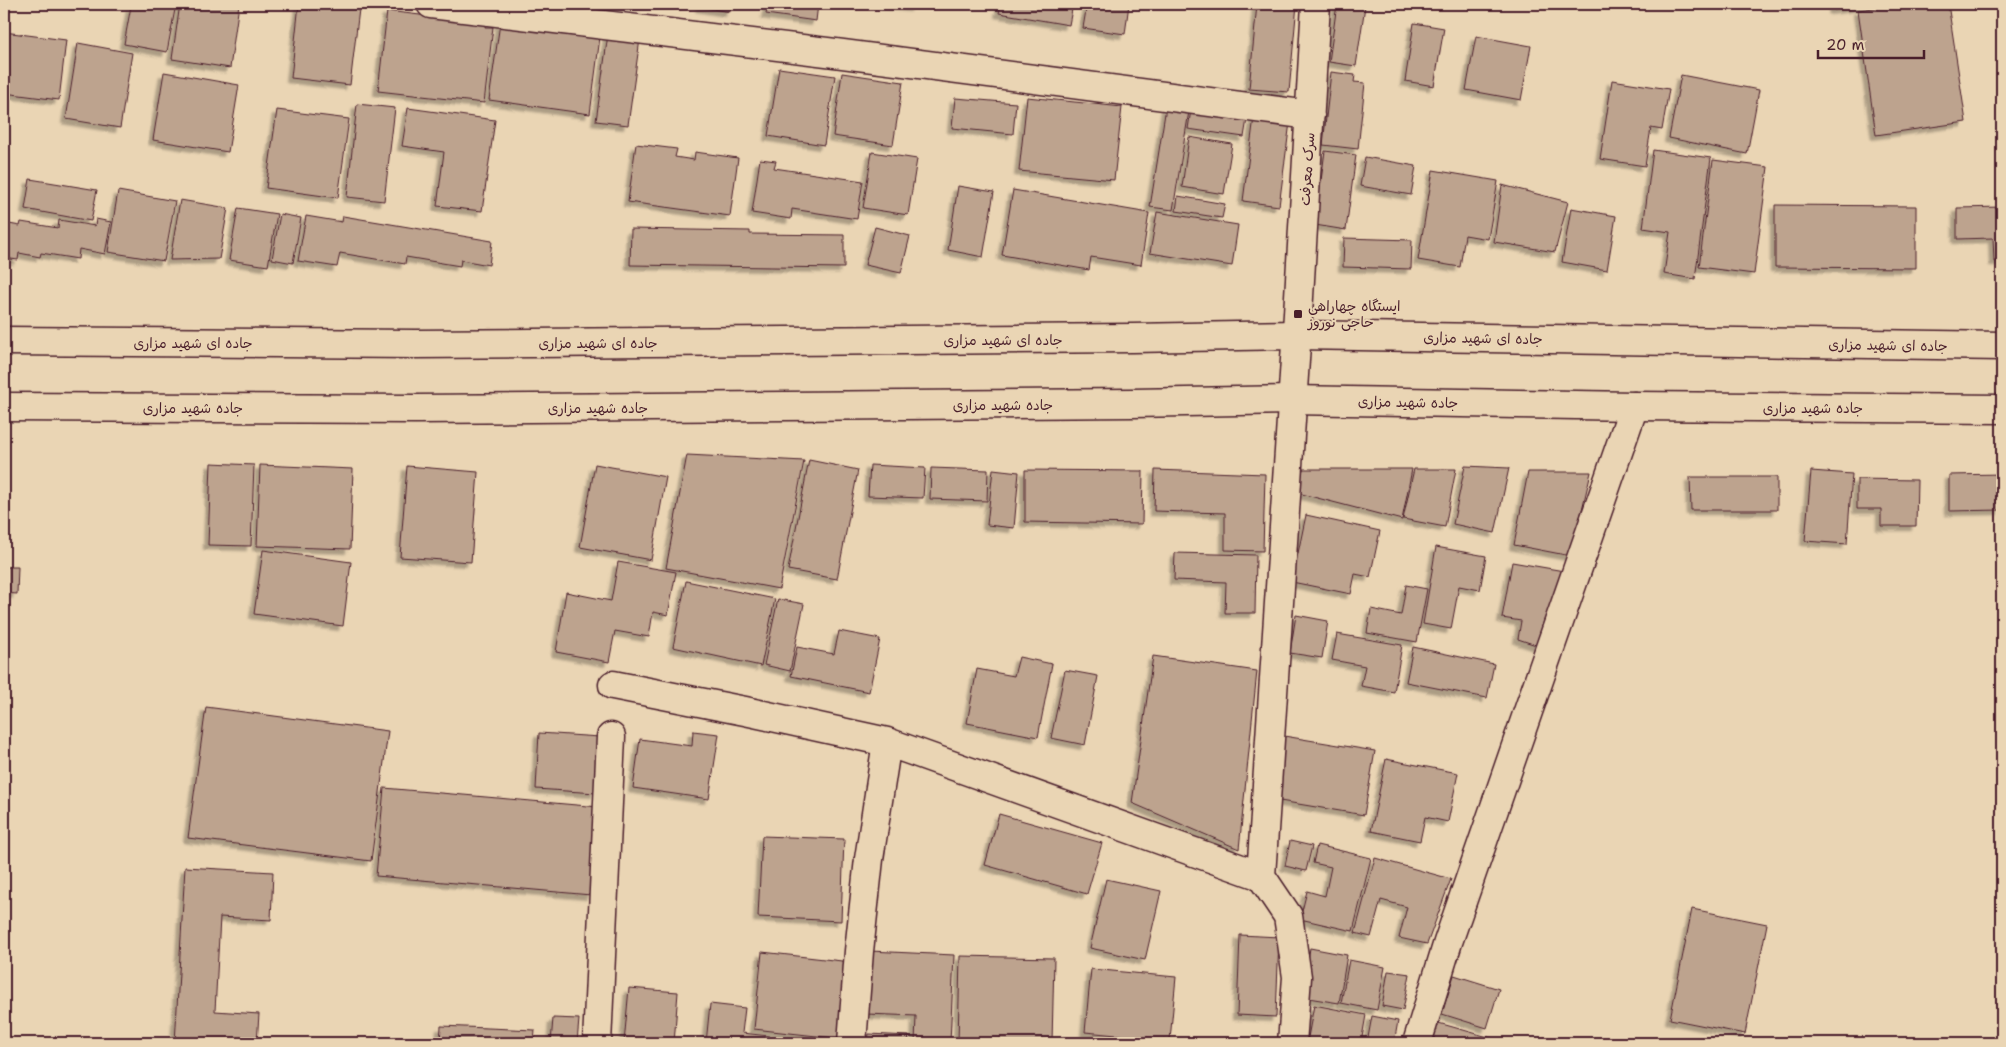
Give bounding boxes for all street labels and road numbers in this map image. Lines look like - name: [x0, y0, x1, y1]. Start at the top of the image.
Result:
- street label: سرک معرفت: [1295, 132, 1319, 206]
- street label: جاده ای شهید مزاری: [1423, 328, 1543, 348]
- street label: جاده ای شهید مزاری: [943, 331, 1063, 349]
- street label: جاده ای شهید مزاری: [133, 334, 253, 352]
- street label: جاده ای شهید مزاری: [538, 334, 658, 352]
- street label: جاده ای شهید مزاری: [1828, 335, 1948, 355]
- street label: جاده شهید مزاری: [1358, 392, 1458, 412]
- street label: جاده شهید مزاری: [953, 396, 1053, 414]
- street label: جاده شهید مزاری: [143, 399, 243, 417]
- street label: جاده شهید مزاری: [548, 399, 648, 417]
- street label: جاده شهید مزاری: [1763, 399, 1863, 417]

